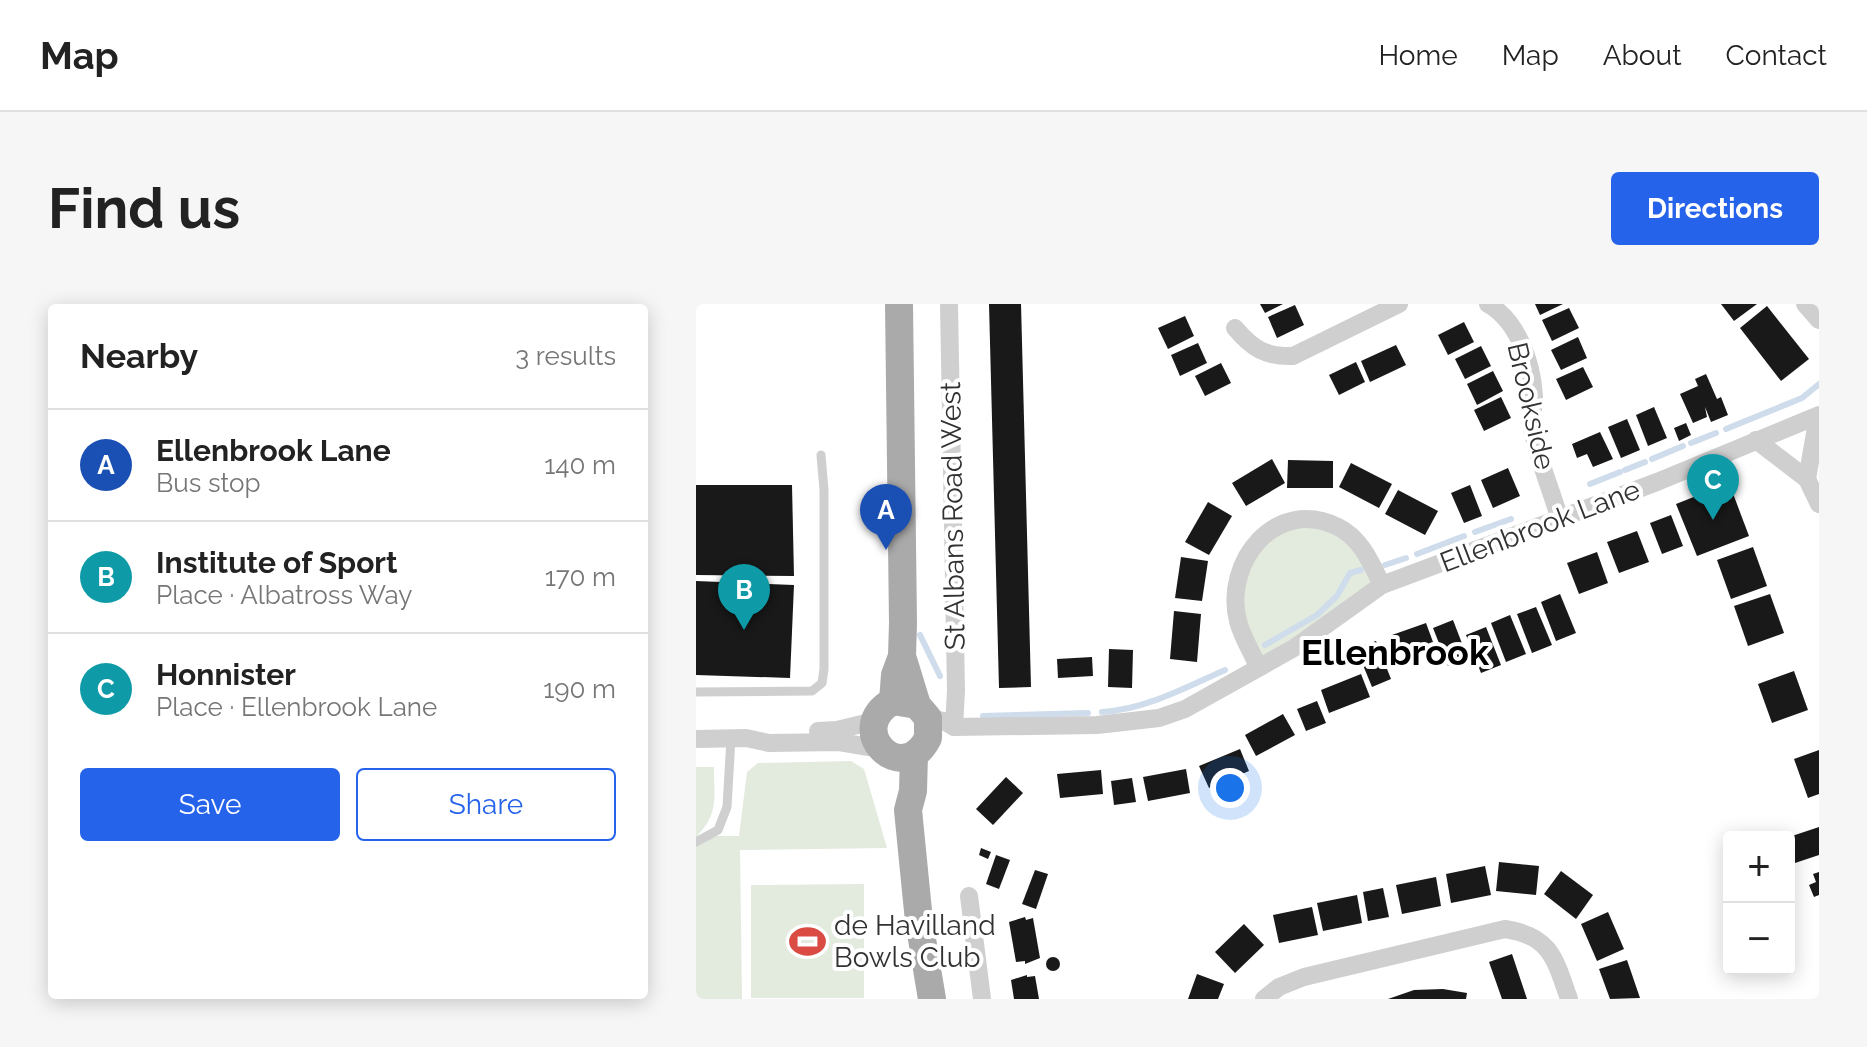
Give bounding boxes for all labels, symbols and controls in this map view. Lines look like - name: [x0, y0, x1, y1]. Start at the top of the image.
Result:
- text: Map: [40, 33, 119, 78]
- text: Home: [1378, 39, 1458, 72]
- text: Map: [1502, 39, 1559, 72]
- text: About: [1603, 39, 1682, 72]
- text: Contact: [1726, 39, 1827, 72]
- button: Directions: [1611, 172, 1819, 245]
- text: Find us: [48, 175, 240, 241]
- text: Nearby: [80, 336, 198, 376]
- street label: Brookside: [1500, 339, 1562, 473]
- text: 3 results: [515, 341, 616, 371]
- street label: St Albans Road West: [934, 381, 972, 651]
- text: Ellenbrook Lane: [156, 433, 391, 468]
- text: A: [97, 450, 115, 480]
- text: 140 m: [544, 450, 616, 480]
- pin: C: [1687, 454, 1739, 520]
- text: Bus stop: [156, 468, 261, 498]
- street label: Ellenbrook Lane: [1435, 473, 1645, 579]
- pin: A: [860, 484, 912, 550]
- text: Institute of Sport: [156, 545, 397, 580]
- text: B: [97, 562, 115, 592]
- text: 170 m: [545, 562, 616, 592]
- pin: B: [718, 564, 770, 630]
- text: Place · Albatross Way: [156, 580, 412, 610]
- district label: Ellenbrook: [1301, 631, 1490, 673]
- text: Honnister: [156, 657, 296, 692]
- text: C: [97, 674, 115, 704]
- text: 190 m: [543, 674, 616, 704]
- text: Place · Ellenbrook Lane: [156, 692, 437, 722]
- button: Save: [80, 768, 340, 841]
- button: Share: [356, 768, 616, 841]
- your location: [1210, 768, 1250, 808]
- map controls: [1723, 831, 1795, 975]
- button: +: [1723, 831, 1795, 903]
- button: −: [1723, 903, 1795, 975]
- place label: de Havilland Bowls Club: [834, 909, 996, 974]
- sports icon: de Havilland Bowls Club: [789, 922, 827, 960]

